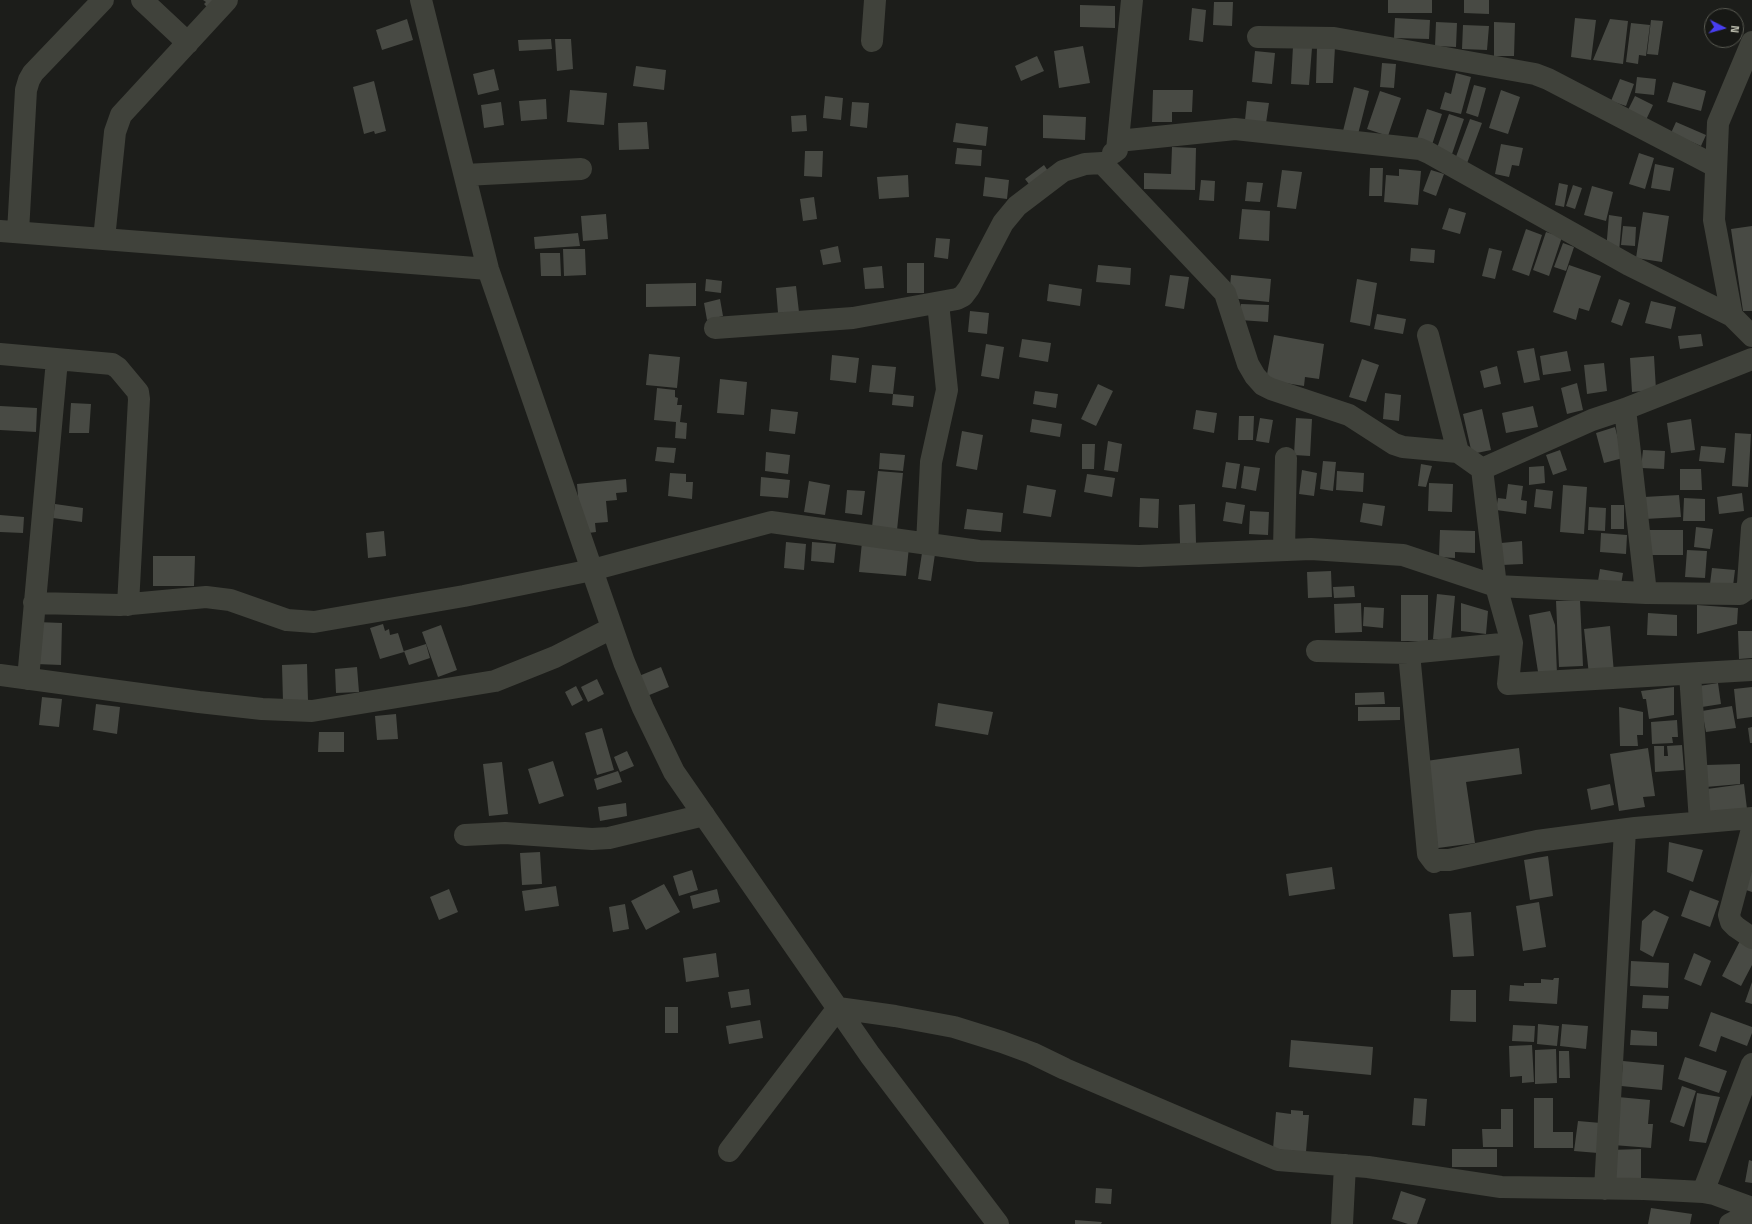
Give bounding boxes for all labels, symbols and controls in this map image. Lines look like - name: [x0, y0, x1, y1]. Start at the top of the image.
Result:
- north arrow: [1704, 8, 1744, 48]
- text: N: [1727, 25, 1743, 34]

